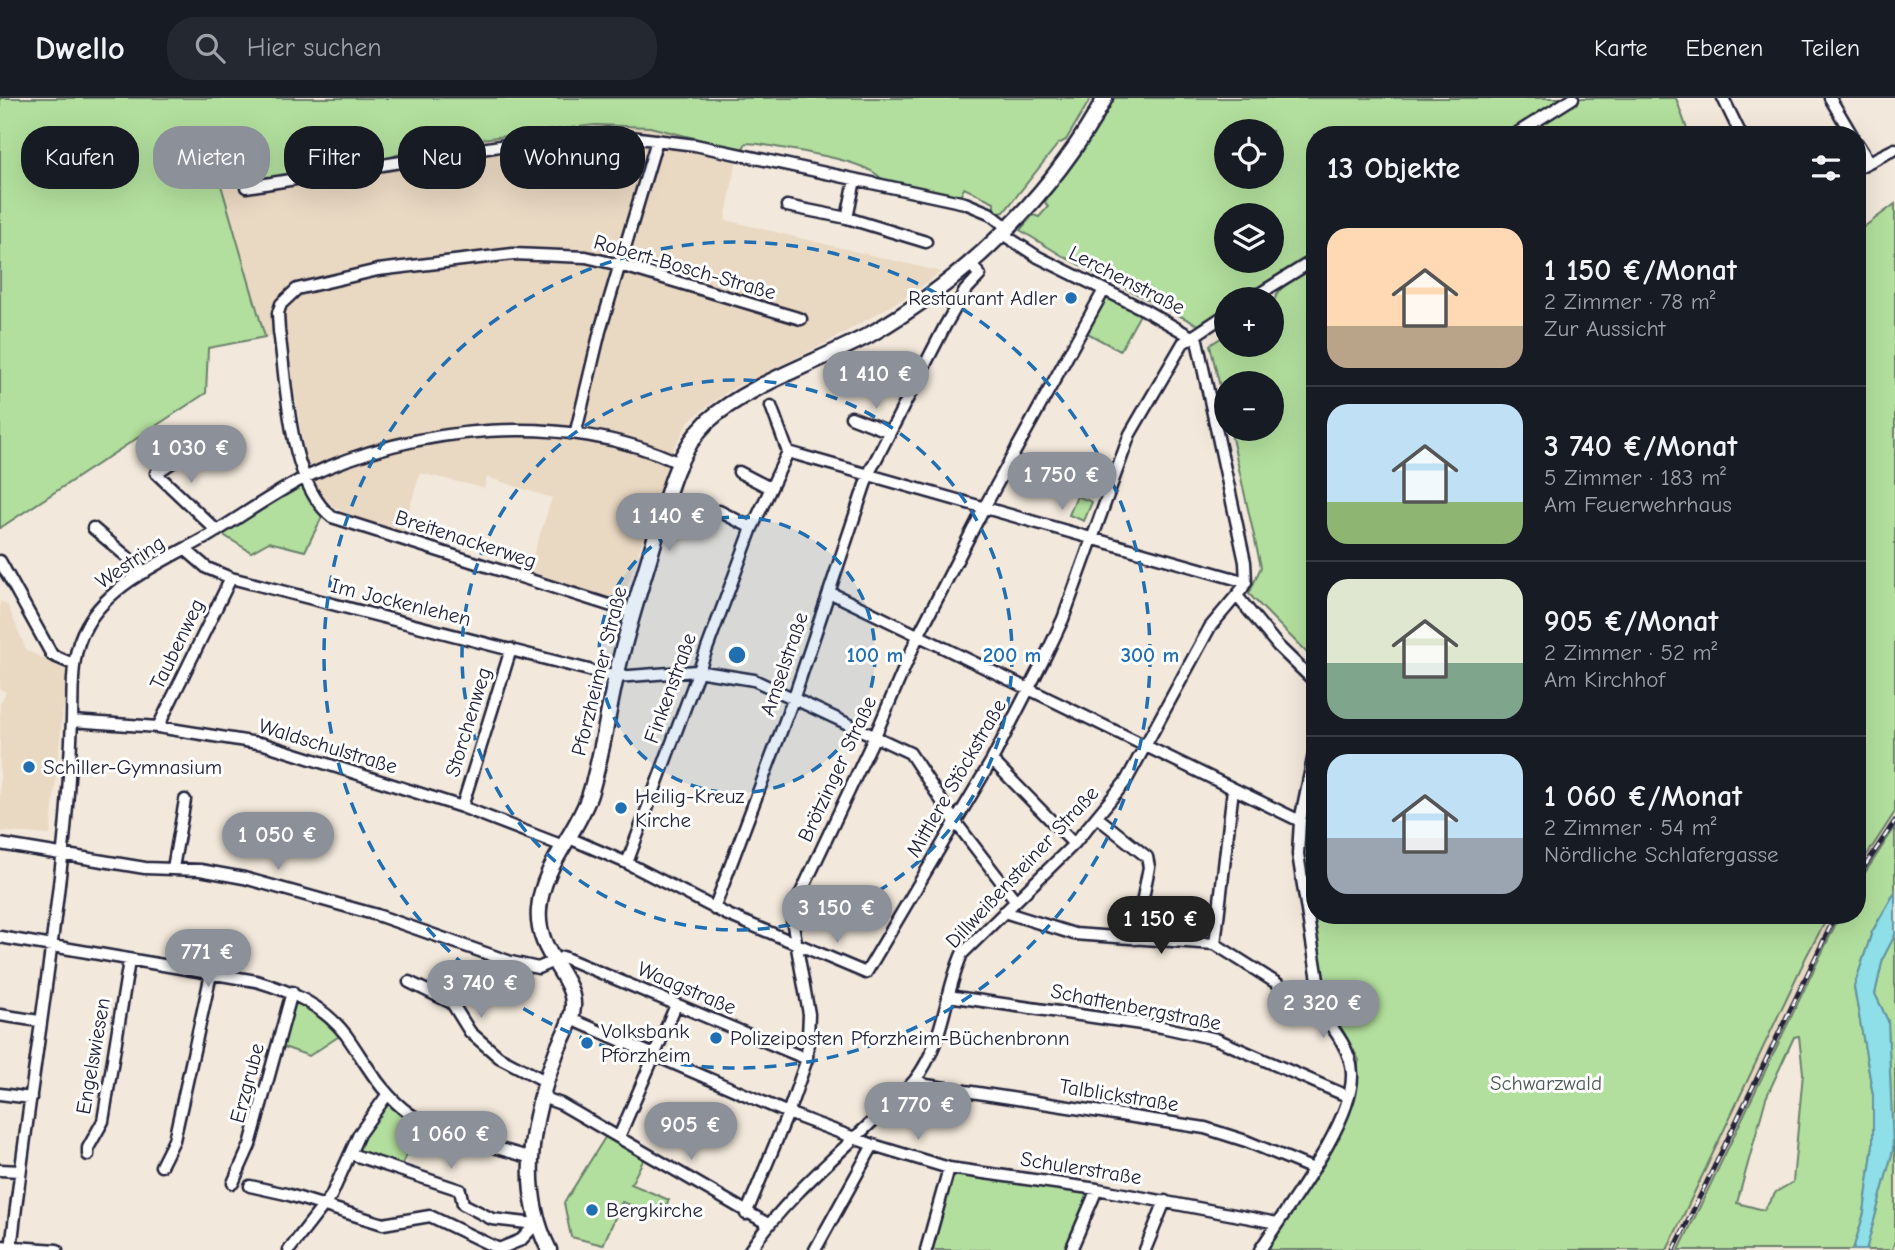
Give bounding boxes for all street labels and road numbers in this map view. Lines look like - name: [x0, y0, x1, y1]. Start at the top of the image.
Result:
- street label: Robert-Bosch-Straße: [591, 230, 779, 304]
- street label: Lerchenstraße: [1065, 240, 1189, 320]
- street label: Breitenackerweg: [392, 505, 540, 573]
- street label: Westring: [91, 530, 169, 594]
- street label: Im Jockenlehen: [328, 573, 474, 631]
- street label: Pforzheimer Straße: [566, 584, 632, 758]
- street label: Taubenweg: [145, 595, 209, 693]
- street label: Amselstraße: [755, 609, 813, 719]
- street label: Finkenstraße: [639, 630, 701, 746]
- street label: Storchenweg: [440, 664, 496, 780]
- street label: Brötzinger Straße: [793, 692, 881, 846]
- street label: Mittlere Stöckstraße: [901, 695, 1011, 861]
- street label: Waldschulstraße: [256, 714, 400, 778]
- street label: Dillweißensteiner Straße: [941, 781, 1103, 953]
- street label: Waagstraße: [634, 957, 740, 1019]
- street label: Schattenbergstraße: [1049, 979, 1223, 1035]
- street label: Engelswiesen: [71, 996, 115, 1116]
- street label: Erzgrube: [225, 1040, 269, 1126]
- street label: Talblickstraße: [1058, 1074, 1180, 1116]
- street label: Schulerstraße: [1019, 1147, 1143, 1189]

